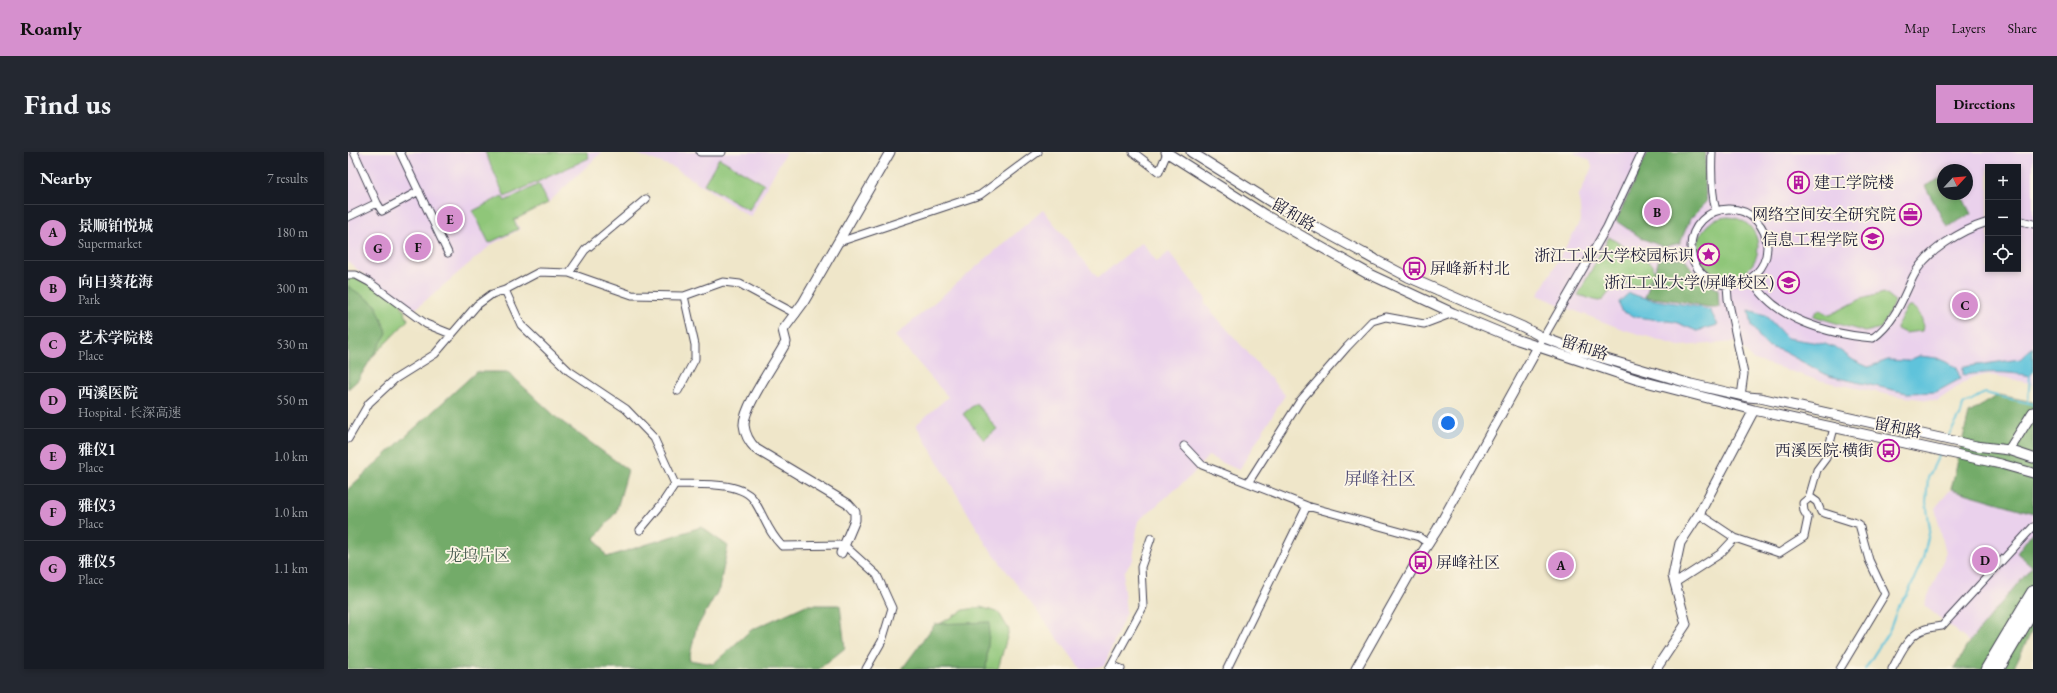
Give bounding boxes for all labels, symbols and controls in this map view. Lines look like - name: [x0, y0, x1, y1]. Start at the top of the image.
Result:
- text: Roamly: [20, 16, 82, 41]
- text: Map: [1904, 19, 1929, 37]
- text: Layers: [1951, 19, 1986, 37]
- text: Share: [2008, 19, 2037, 37]
- button: Directions: [1936, 85, 2033, 123]
- text: Find us: [24, 86, 111, 122]
- north arrow: [1937, 164, 1973, 200]
- map controls: [1985, 164, 2021, 272]
- button: +: [1985, 164, 2021, 200]
- text: Nearby: [40, 167, 92, 189]
- building icon: 建工学院楼: [1786, 169, 1812, 195]
- text: 7 results: [267, 170, 308, 187]
- place label: 建工学院楼: [1814, 172, 1894, 193]
- street label: 留和路: [1268, 193, 1320, 236]
- pin: B: [1644, 197, 1670, 227]
- button: −: [1985, 200, 2021, 236]
- office icon: 网络空间安全研究院: [1898, 201, 1924, 227]
- pin: E: [437, 204, 463, 234]
- place label: 网络空间安全研究院: [1752, 204, 1896, 225]
- text: 景顺铂悦城: [78, 216, 153, 235]
- text: A: [48, 224, 58, 241]
- text: 180 m: [277, 224, 308, 241]
- school or university icon: 信息工程学院: [1860, 226, 1886, 252]
- place label: 信息工程学院: [1762, 229, 1858, 250]
- pin: F: [405, 232, 431, 262]
- pin: G: [365, 233, 391, 263]
- text: Supermarket: [78, 235, 142, 252]
- button: locate: [1985, 236, 2021, 272]
- place icon: 浙江工业大学校园标识: [1696, 242, 1722, 268]
- place label: 浙江工业大学校园标识: [1534, 245, 1694, 266]
- bus stop icon: 屏峰新村北: [1401, 255, 1427, 281]
- place label: 屏峰新村北: [1430, 258, 1510, 279]
- school or university icon: 浙江工业大学(屏峰校区): [1776, 269, 1802, 295]
- text: 向日葵花海: [78, 272, 153, 291]
- place label: 浙江工业大学(屏峰校区): [1604, 272, 1774, 293]
- text: B: [49, 280, 57, 297]
- text: 300 m: [277, 280, 308, 297]
- pin: C: [1952, 290, 1978, 320]
- text: Park: [78, 291, 100, 308]
- text: 艺术学院楼: [78, 328, 153, 347]
- street label: 留和路: [1559, 330, 1611, 365]
- text: C: [48, 336, 58, 353]
- text: 530 m: [277, 336, 308, 353]
- text: Place: [78, 347, 104, 364]
- text: 西溪医院: [78, 383, 138, 402]
- text: D: [48, 392, 58, 409]
- text: 550 m: [277, 392, 308, 409]
- text: Hospital · 长深高速: [78, 404, 181, 421]
- street label: 留和路: [1872, 412, 1924, 443]
- your location: [1438, 413, 1458, 433]
- bus stop icon: 西溪医院·横街: [1876, 437, 1902, 463]
- text: 雅仪1: [78, 440, 116, 459]
- place label: 西溪医院·横街: [1775, 440, 1874, 461]
- text: E: [49, 448, 57, 465]
- text: 1.0 km: [274, 448, 308, 465]
- text: Place: [78, 459, 104, 476]
- district label: 屏峰社区: [1344, 467, 1416, 490]
- text: 雅仪3: [78, 496, 116, 515]
- text: F: [49, 504, 57, 521]
- text: 1.0 km: [274, 504, 308, 521]
- text: Place: [78, 515, 104, 532]
- park label: 龙坞片区: [446, 545, 510, 566]
- pin: D: [1972, 545, 1998, 575]
- bus stop icon: 屏峰社区: [1407, 549, 1433, 575]
- pin: A: [1548, 550, 1574, 580]
- text: 雅仪5: [78, 552, 116, 571]
- place label: 屏峰社区: [1436, 552, 1500, 573]
- text: G: [48, 560, 58, 577]
- text: 1.1 km: [274, 560, 308, 577]
- text: Place: [78, 571, 104, 588]

